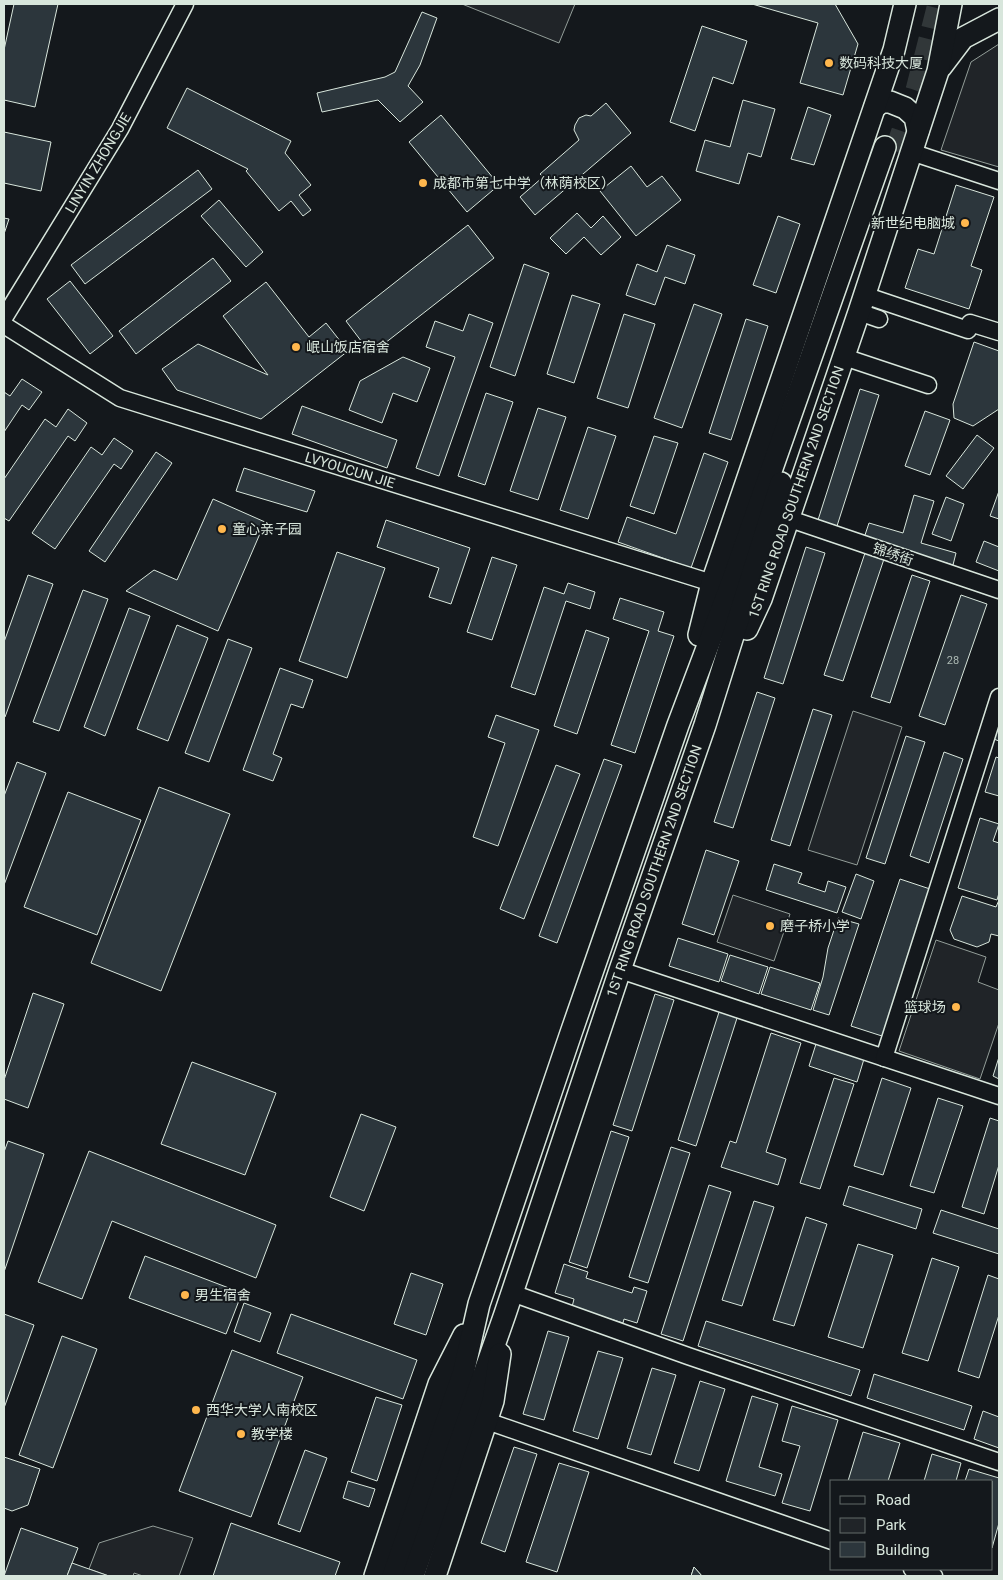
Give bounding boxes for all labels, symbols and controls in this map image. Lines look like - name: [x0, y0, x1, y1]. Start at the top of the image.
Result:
- place label: 数码科技大厦: [839, 55, 923, 71]
- marker: 数码科技大厦: [823, 57, 835, 69]
- street label: LINYIN ZHONGJIE: [62, 110, 134, 216]
- place label: 成都市第七中学（林荫校区）: [433, 175, 615, 191]
- marker: 成都市第七中学（林荫校区）: [417, 177, 429, 189]
- place label: 新世纪电脑城: [871, 215, 955, 231]
- marker: 新世纪电脑城: [959, 217, 971, 229]
- place label: 岷山饭店宿舍: [306, 339, 390, 355]
- marker: 岷山饭店宿舍: [290, 341, 302, 353]
- street label: 1ST RING ROAD SOUTHERN 2ND SECTION: [745, 364, 847, 620]
- street label: LVYOUCUN JIE: [303, 449, 397, 491]
- place label: 童心亲子园: [232, 521, 302, 537]
- marker: 童心亲子园: [216, 523, 228, 535]
- street label: 锦绣街: [871, 540, 915, 568]
- house number: 28: [947, 654, 959, 667]
- street label: 1ST RING ROAD SOUTHERN 2ND SECTION: [603, 743, 705, 999]
- place label: 磨子桥小学: [780, 918, 850, 934]
- marker: 磨子桥小学: [764, 920, 776, 932]
- place label: 篮球场: [904, 999, 946, 1015]
- marker: 篮球场: [950, 1001, 962, 1013]
- place label: 男生宿舍: [195, 1287, 251, 1303]
- marker: 男生宿舍: [179, 1289, 191, 1301]
- place label: 西华大学人南校区: [206, 1402, 318, 1418]
- marker: 西华大学人南校区: [190, 1404, 202, 1416]
- place label: 教学楼: [251, 1426, 293, 1442]
- marker: 教学楼: [235, 1428, 247, 1440]
- legend: [830, 1480, 993, 1570]
- text: Road: [876, 1491, 910, 1509]
- text: Park: [876, 1516, 907, 1534]
- text: Building: [876, 1541, 930, 1559]

